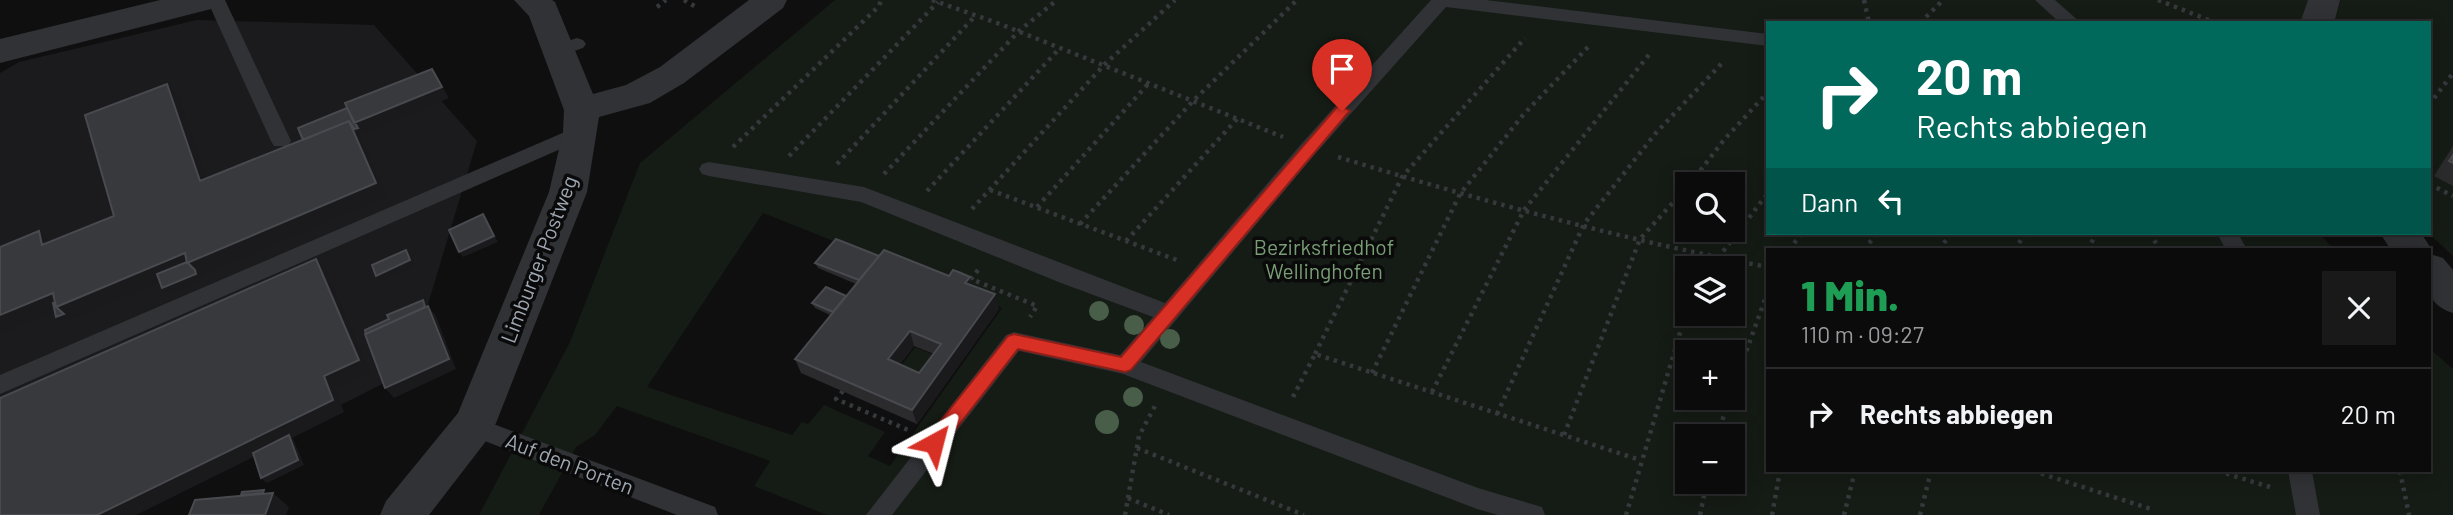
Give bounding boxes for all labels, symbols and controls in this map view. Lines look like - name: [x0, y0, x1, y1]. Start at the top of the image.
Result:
- pin: [1312, 39, 1372, 111]
- text: 20 m: [1916, 46, 2022, 105]
- icon: right: [1801, 49, 1892, 140]
- icon: arrive: [1323, 50, 1361, 88]
- text: Rechts abbiegen: [1916, 106, 2148, 144]
- street label: Limburger Postweg: [495, 172, 581, 346]
- map controls: [1675, 172, 1745, 494]
- button: search: [1675, 172, 1745, 242]
- icon: left: [1872, 182, 1910, 220]
- text: Dann: [1801, 186, 1858, 217]
- park label: Bezirksfriedhof Wellinghofen: [1254, 234, 1394, 283]
- button: layers: [1675, 256, 1745, 326]
- text: 1 Min.: [1801, 269, 1899, 319]
- button: close: [2322, 271, 2396, 345]
- text: 110 m · 09:27: [1801, 320, 1924, 348]
- button: +: [1675, 340, 1745, 410]
- icon: right: [1801, 395, 1839, 433]
- text: Rechts abbiegen: [1860, 398, 2053, 429]
- text: 20 m: [2341, 398, 2396, 429]
- position arrow: [897, 406, 971, 480]
- button: −: [1675, 424, 1745, 494]
- street label: Auf den Porten: [502, 427, 638, 499]

